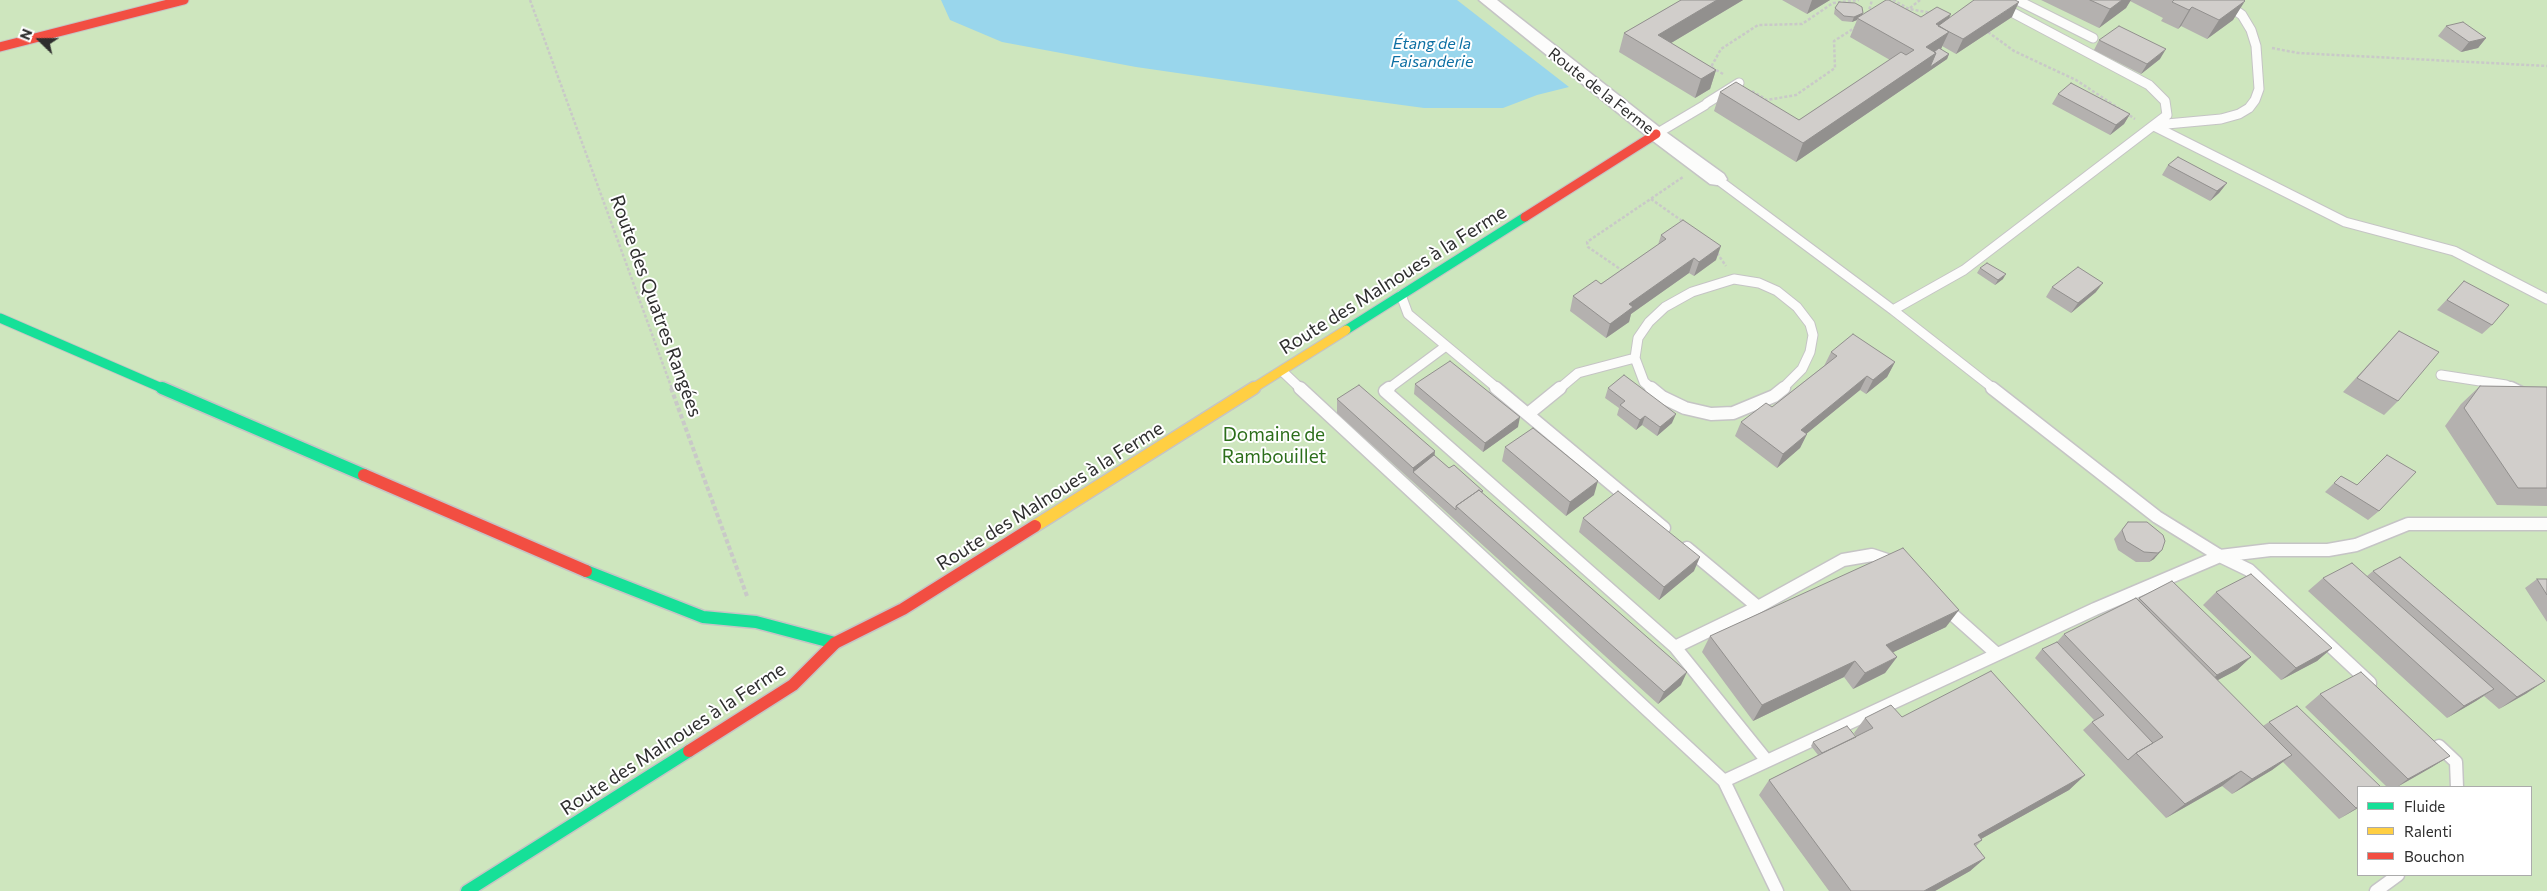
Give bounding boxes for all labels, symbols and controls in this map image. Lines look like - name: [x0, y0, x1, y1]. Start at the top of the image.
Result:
- north arrow: [15, 15, 65, 65]
- text: N: [16, 26, 35, 42]
- water label: Étang de la Faisanderie: [1391, 34, 1473, 72]
- street label: Route de la Ferme: [1544, 44, 1658, 138]
- street label: Route des Quatres Rangées: [605, 192, 707, 420]
- street label: Route des Malnoues à la Ferme: [1275, 201, 1511, 359]
- street label: Route des Malnoues à la Ferme: [932, 417, 1168, 575]
- park label: Domaine de Rambouillet: [1222, 424, 1326, 468]
- street label: Route des Malnoues à la Ferme: [556, 658, 790, 820]
- legend: [2357, 786, 2532, 876]
- text: Fluide: [2404, 797, 2445, 815]
- text: Ralenti: [2404, 822, 2452, 840]
- text: Bouchon: [2404, 847, 2465, 865]

